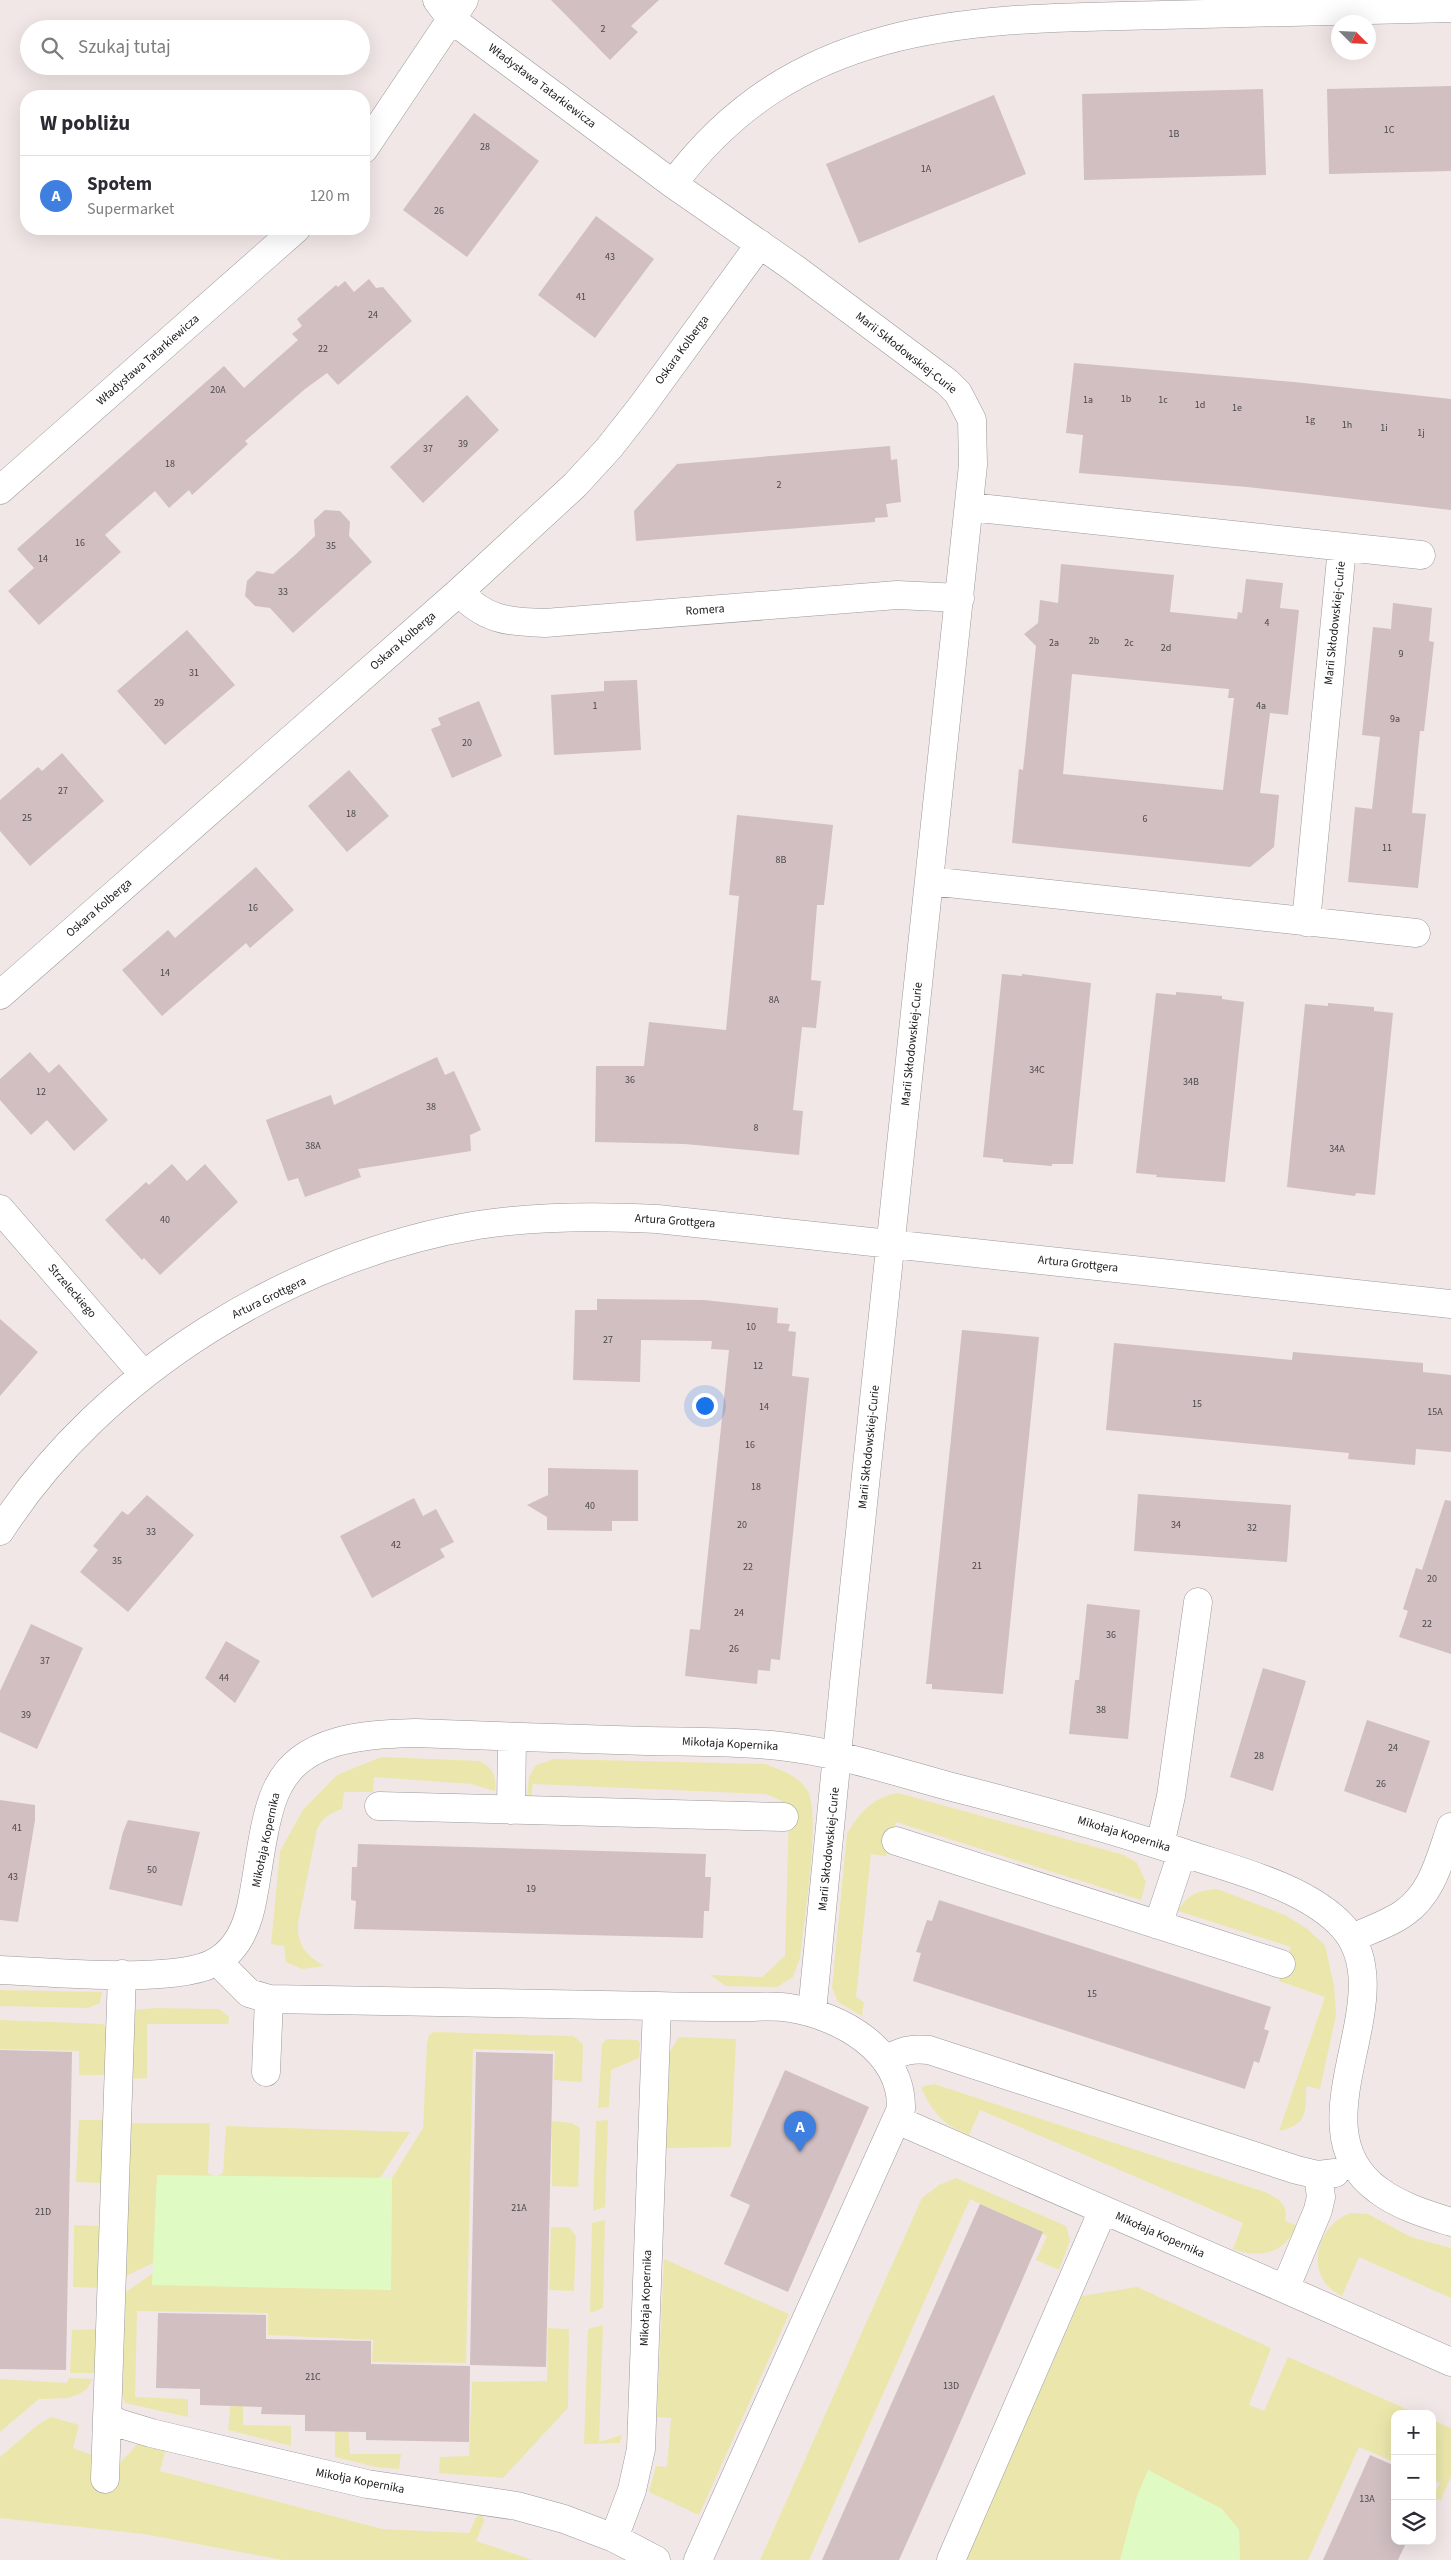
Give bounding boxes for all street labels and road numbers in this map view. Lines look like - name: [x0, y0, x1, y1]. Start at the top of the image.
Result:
- street label: Władysława Tatarkiewicza: [484, 40, 600, 132]
- street label: Marii Skłodowskiej-Curie: [852, 308, 960, 398]
- street label: Władysława Tatarkiewicza: [93, 311, 203, 409]
- street label: Oskara Kolberga: [651, 312, 713, 388]
- street label: Marii Skłodowskiej-Curie: [1320, 560, 1350, 686]
- street label: Romera: [685, 600, 725, 620]
- street label: Oskara Kolberga: [366, 608, 440, 674]
- street label: Oskara Kolberga: [62, 875, 136, 941]
- street label: Marii Skłodowskiej-Curie: [897, 981, 927, 1107]
- street label: Artura Grottgera: [634, 1210, 716, 1232]
- street label: Artura Grottgera: [1037, 1251, 1119, 1277]
- street label: Strzeleckiego: [44, 1260, 100, 1322]
- street label: Artura Grottgera: [229, 1273, 309, 1323]
- street label: Marii Skłodowskiej-Curie: [854, 1384, 884, 1510]
- street label: Mikołaja Kopernika: [681, 1733, 779, 1755]
- street label: Marii Skłodowskiej-Curie: [814, 1786, 844, 1912]
- street label: Mikołaja Kopernika: [248, 1791, 284, 1889]
- street label: Mikołaja Kopernika: [1075, 1812, 1173, 1856]
- street label: Mikołaja Kopernika: [1112, 2208, 1208, 2262]
- street label: Mikołaja Kopernika: [636, 2249, 656, 2347]
- street label: Mikołja Kopernika: [314, 2464, 406, 2498]

